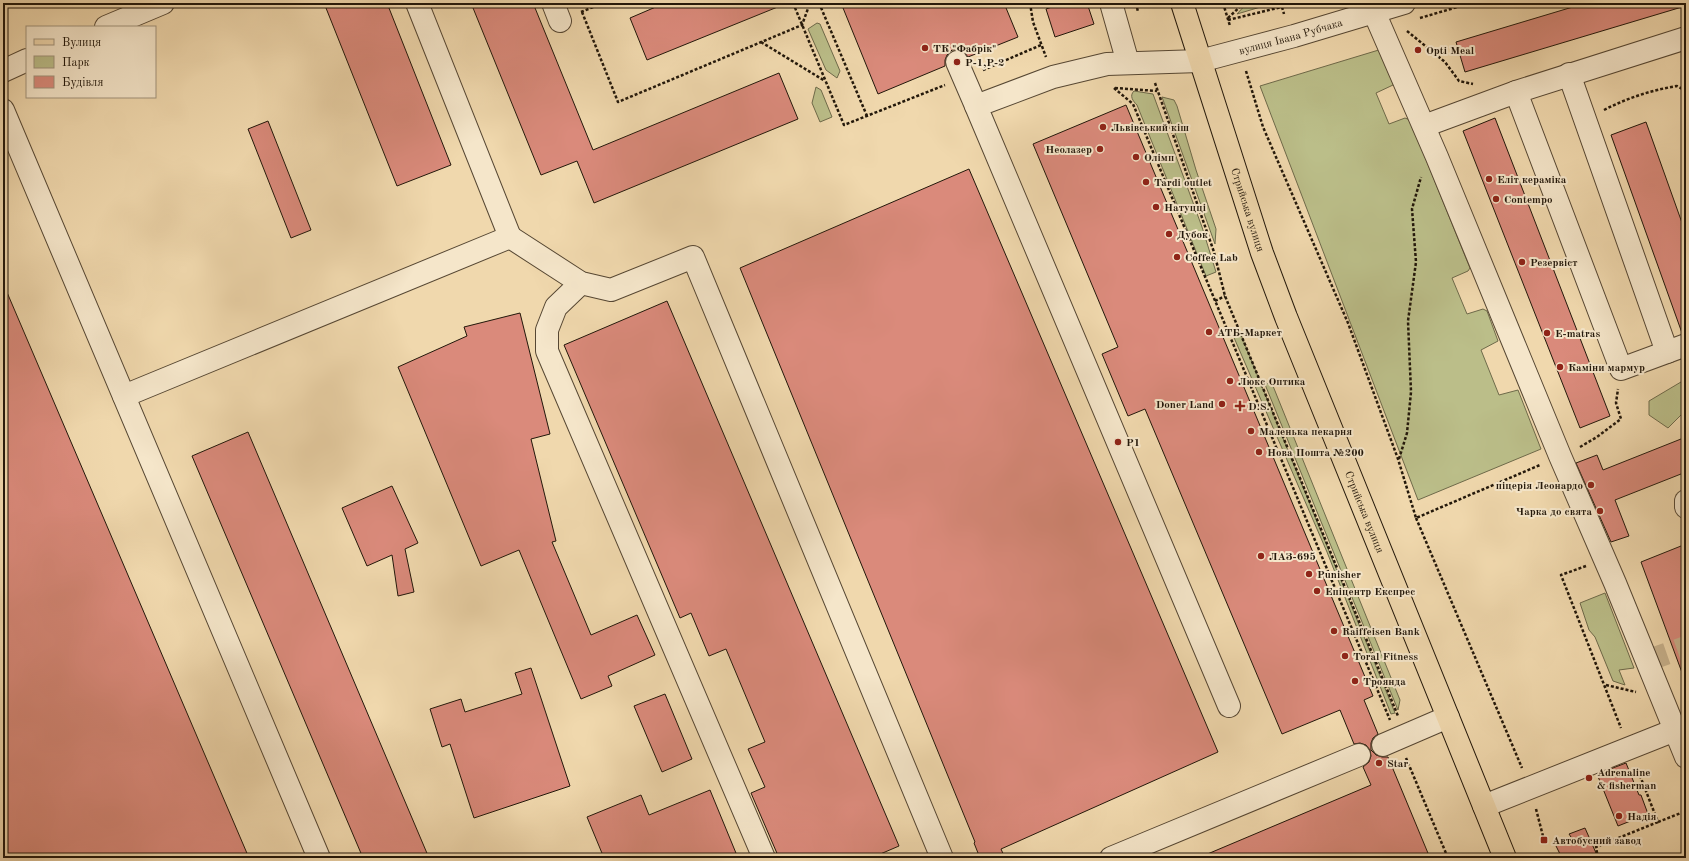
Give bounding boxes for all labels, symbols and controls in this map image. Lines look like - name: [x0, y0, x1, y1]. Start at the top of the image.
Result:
- street label: вулиця Івана Рубчака: [1238, 18, 1345, 57]
- legend: [26, 26, 156, 98]
- text: Вулиця: [62, 37, 101, 49]
- marker: ТК "Фабрік": [920, 43, 930, 53]
- place label: ТК "Фабрік": [933, 44, 996, 55]
- marker: Opti Meal: [1413, 45, 1423, 55]
- place label: Opti Meal: [1426, 46, 1475, 57]
- text: Парк: [62, 57, 90, 69]
- marker: P-1,P-2: [952, 57, 962, 67]
- place label: P-1,P-2: [965, 58, 1004, 69]
- text: Будівля: [62, 76, 104, 89]
- marker: Львівський кіш: [1098, 122, 1108, 132]
- place label: Львівський кіш: [1111, 123, 1189, 134]
- marker: Неолазер: [1095, 144, 1105, 154]
- place label: Неолазер: [1045, 145, 1092, 156]
- marker: Олімп: [1131, 152, 1141, 162]
- place label: Олімп: [1144, 153, 1174, 164]
- street label: Стрийська вулиця: [1228, 167, 1265, 254]
- marker: Еліт кераміка: [1484, 174, 1494, 184]
- place label: Еліт кераміка: [1497, 175, 1567, 186]
- marker: Tardi outlet: [1141, 177, 1151, 187]
- place label: Tardi outlet: [1154, 178, 1212, 189]
- marker: Contempo: [1491, 194, 1501, 204]
- place label: Contempo: [1504, 195, 1553, 206]
- marker: Натуцці: [1151, 202, 1161, 212]
- place label: Натуцці: [1164, 203, 1206, 214]
- marker: Дубок: [1164, 229, 1174, 239]
- place label: Дубок: [1177, 230, 1208, 241]
- marker: Coffee Lab: [1172, 252, 1182, 262]
- place label: Coffee Lab: [1185, 253, 1238, 264]
- marker: Резервіст: [1517, 257, 1527, 267]
- place label: Резервіст: [1530, 258, 1578, 269]
- marker: АТБ-Маркет: [1204, 327, 1214, 337]
- place label: АТБ-Маркет: [1217, 328, 1282, 339]
- marker: E-matras: [1542, 328, 1552, 338]
- place label: E-matras: [1555, 329, 1600, 340]
- marker: Каміни мармур: [1555, 362, 1565, 372]
- place label: Каміни мармур: [1568, 363, 1645, 374]
- marker: Люкс Оптика: [1225, 376, 1235, 386]
- place label: Люкс Оптика: [1238, 377, 1306, 388]
- marker: Doner Land: [1217, 399, 1227, 409]
- place label: Doner Land: [1156, 400, 1214, 411]
- marker: D.S.: [1235, 401, 1245, 411]
- place label: D.S.: [1248, 402, 1270, 413]
- marker: Маленька пекарня: [1246, 426, 1256, 436]
- place label: Маленька пекарня: [1259, 427, 1352, 438]
- marker: P1: [1113, 437, 1123, 447]
- place label: P1: [1126, 438, 1140, 449]
- marker: Нова Пошта №200: [1254, 447, 1264, 457]
- place label: Нова Пошта №200: [1267, 448, 1364, 459]
- street label: Стрийська вулиця: [1342, 470, 1385, 555]
- marker: піцерія Леонардо: [1586, 480, 1596, 490]
- place label: піцерія Леонардо: [1496, 481, 1583, 492]
- marker: Чарка до свята: [1595, 506, 1605, 516]
- place label: Чарка до свята: [1516, 507, 1592, 518]
- marker: ЛАЗ-695: [1256, 551, 1266, 561]
- place label: ЛАЗ-695: [1269, 552, 1316, 563]
- marker: Punisher: [1304, 569, 1314, 579]
- place label: Punisher: [1317, 570, 1361, 581]
- marker: Епіцентр Експрес: [1312, 586, 1322, 596]
- place label: Епіцентр Експрес: [1325, 587, 1415, 598]
- marker: Raiffeisen Bank: [1329, 626, 1339, 636]
- place label: Raiffeisen Bank: [1342, 627, 1420, 638]
- marker: Toral Fitness: [1340, 651, 1350, 661]
- place label: Toral Fitness: [1353, 652, 1418, 663]
- marker: Троянда: [1350, 676, 1360, 686]
- place label: Троянда: [1363, 677, 1406, 688]
- marker: Star: [1374, 758, 1384, 768]
- place label: Star: [1387, 759, 1408, 770]
- place label: Adrenaline & fisherman: [1597, 768, 1656, 792]
- marker: Adrenaline & fisherman: [1584, 773, 1594, 783]
- marker: Надія: [1614, 811, 1624, 821]
- place label: Надія: [1627, 812, 1657, 823]
- marker: Автобусний завод: [1539, 835, 1549, 845]
- place label: Автобусний завод: [1552, 836, 1642, 847]

